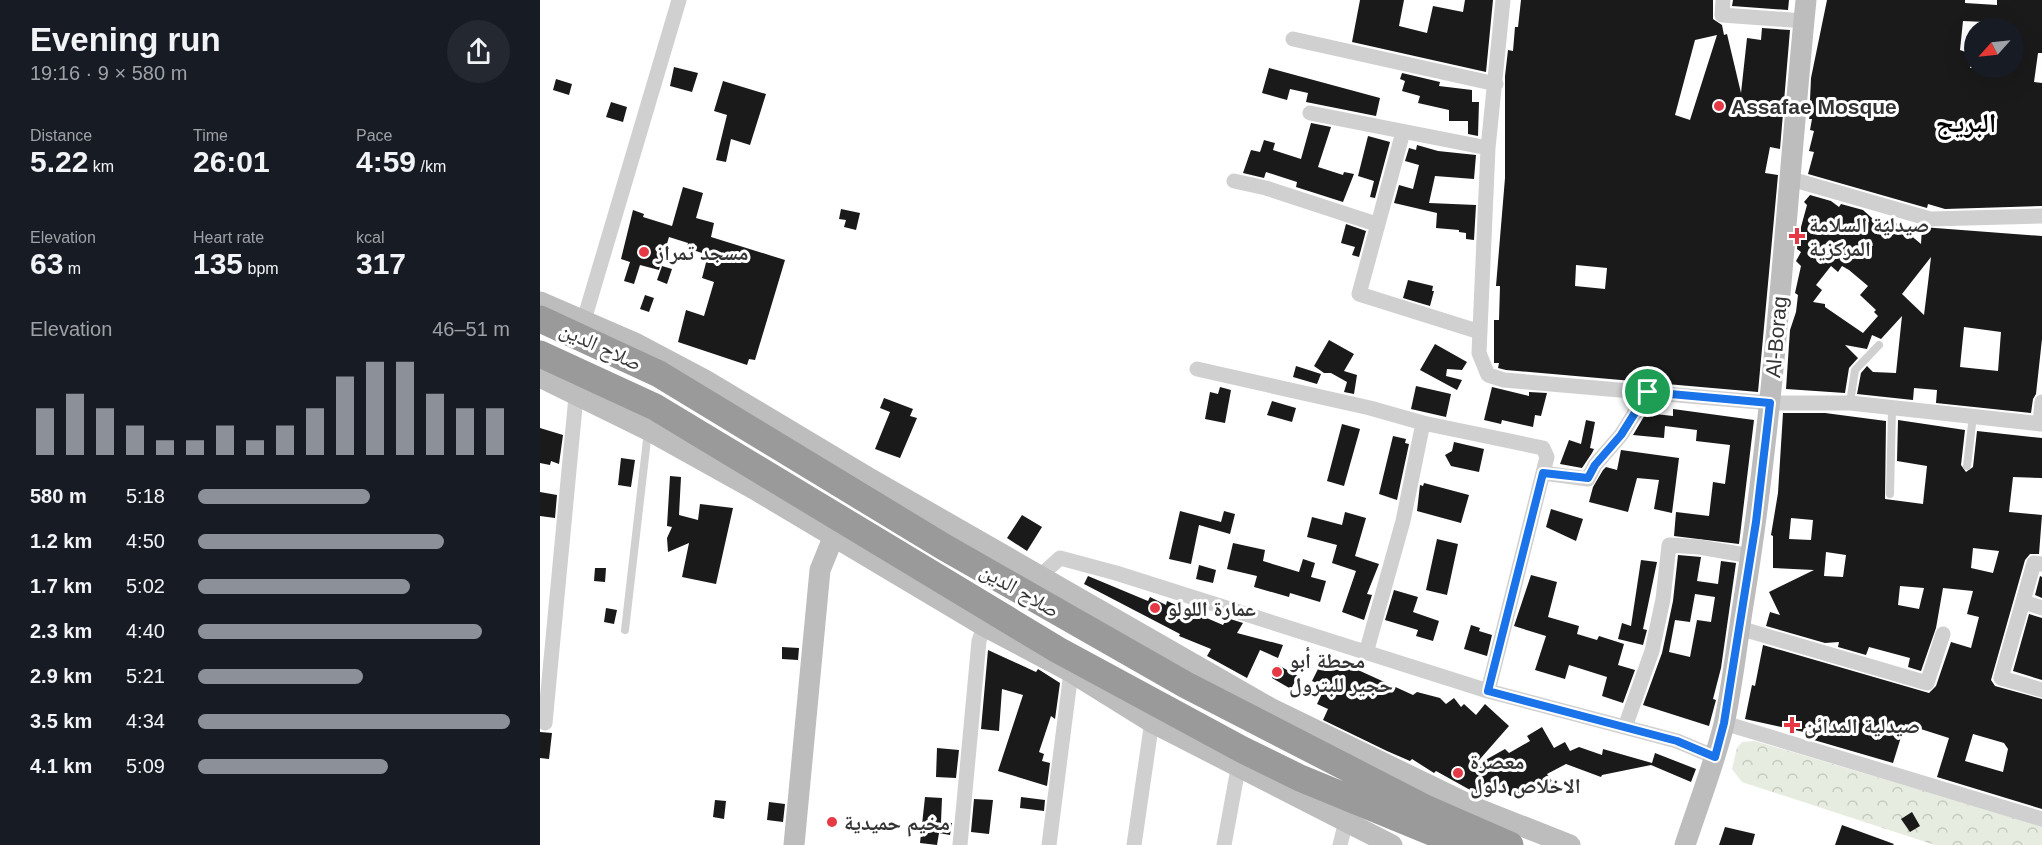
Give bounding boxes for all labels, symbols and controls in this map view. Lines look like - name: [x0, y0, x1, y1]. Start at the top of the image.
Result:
- north arrow: [1964, 18, 2024, 78]
- map controls: [1964, 18, 2024, 78]
- button: share: [447, 20, 510, 83]
- text: Evening run: [30, 21, 221, 58]
- text: 19:16 · 9 × 580 m: [30, 62, 187, 84]
- place label: Assafae Mosque: [1731, 95, 1897, 118]
- marker: Assafae Mosque: [1712, 99, 1726, 113]
- district label: البريج: [1936, 108, 1996, 141]
- text: Distance: [30, 127, 92, 144]
- text: Time: [193, 127, 228, 144]
- text: Pace: [356, 127, 392, 144]
- text: 5.22: [30, 145, 88, 178]
- text: 26:01: [193, 145, 270, 178]
- text: 4:59: [356, 145, 416, 178]
- text: km: [88, 158, 114, 175]
- text: /km: [416, 158, 446, 175]
- place label: صيدلية السلامة المركزية: [1809, 213, 1929, 261]
- text: Elevation: [30, 229, 96, 246]
- text: Heart rate: [193, 229, 264, 246]
- text: kcal: [356, 229, 384, 246]
- marker: صيدلية السلامة المركزية: [1790, 229, 1804, 243]
- place label: مسجد تمراز: [655, 241, 748, 265]
- marker: مسجد تمراز: [637, 245, 651, 259]
- text: 63: [30, 247, 63, 280]
- text: 135: [193, 247, 243, 280]
- text: 317: [356, 247, 406, 280]
- text: m: [63, 260, 81, 277]
- text: bpm: [243, 260, 279, 277]
- street label: Al-Borag: [1761, 295, 1791, 379]
- street label: صلاح الدين: [556, 317, 645, 377]
- text: Elevation: [30, 318, 112, 340]
- text: 46–51 m: [432, 318, 510, 340]
- pin: [1622, 366, 1673, 417]
- icon: arrive: [1631, 375, 1664, 408]
- text: 580 m: [30, 485, 87, 507]
- text: 5:18: [126, 485, 165, 507]
- text: 1.2 km: [30, 530, 92, 552]
- text: 4:50: [126, 530, 165, 552]
- street label: صلاح الدين: [975, 558, 1064, 624]
- text: 1.7 km: [30, 575, 92, 597]
- text: 5:02: [126, 575, 165, 597]
- place label: عمارة اللولو: [1167, 597, 1256, 621]
- marker: عمارة اللولو: [1148, 601, 1162, 615]
- text: 2.3 km: [30, 620, 92, 642]
- text: 4:40: [126, 620, 165, 642]
- place label: محطة أبو حجير للبترول: [1289, 646, 1393, 698]
- text: 2.9 km: [30, 665, 92, 687]
- text: 5:21: [126, 665, 165, 687]
- marker: محطة أبو حجير للبترول: [1270, 665, 1284, 679]
- text: 3.5 km: [30, 710, 92, 732]
- text: 4:34: [126, 710, 165, 732]
- place label: صيدلية المدائن: [1804, 714, 1920, 739]
- marker: صيدلية المدائن: [1785, 718, 1799, 732]
- place label: معصرة الاخلاص دلول: [1470, 750, 1581, 799]
- text: 4.1 km: [30, 755, 92, 777]
- text: 5:09: [126, 755, 165, 777]
- marker: معصرة الاخلاص دلول: [1451, 766, 1465, 780]
- place label: مخيم حميدية: [844, 811, 950, 837]
- marker: مخيم حميدية: [825, 815, 839, 829]

